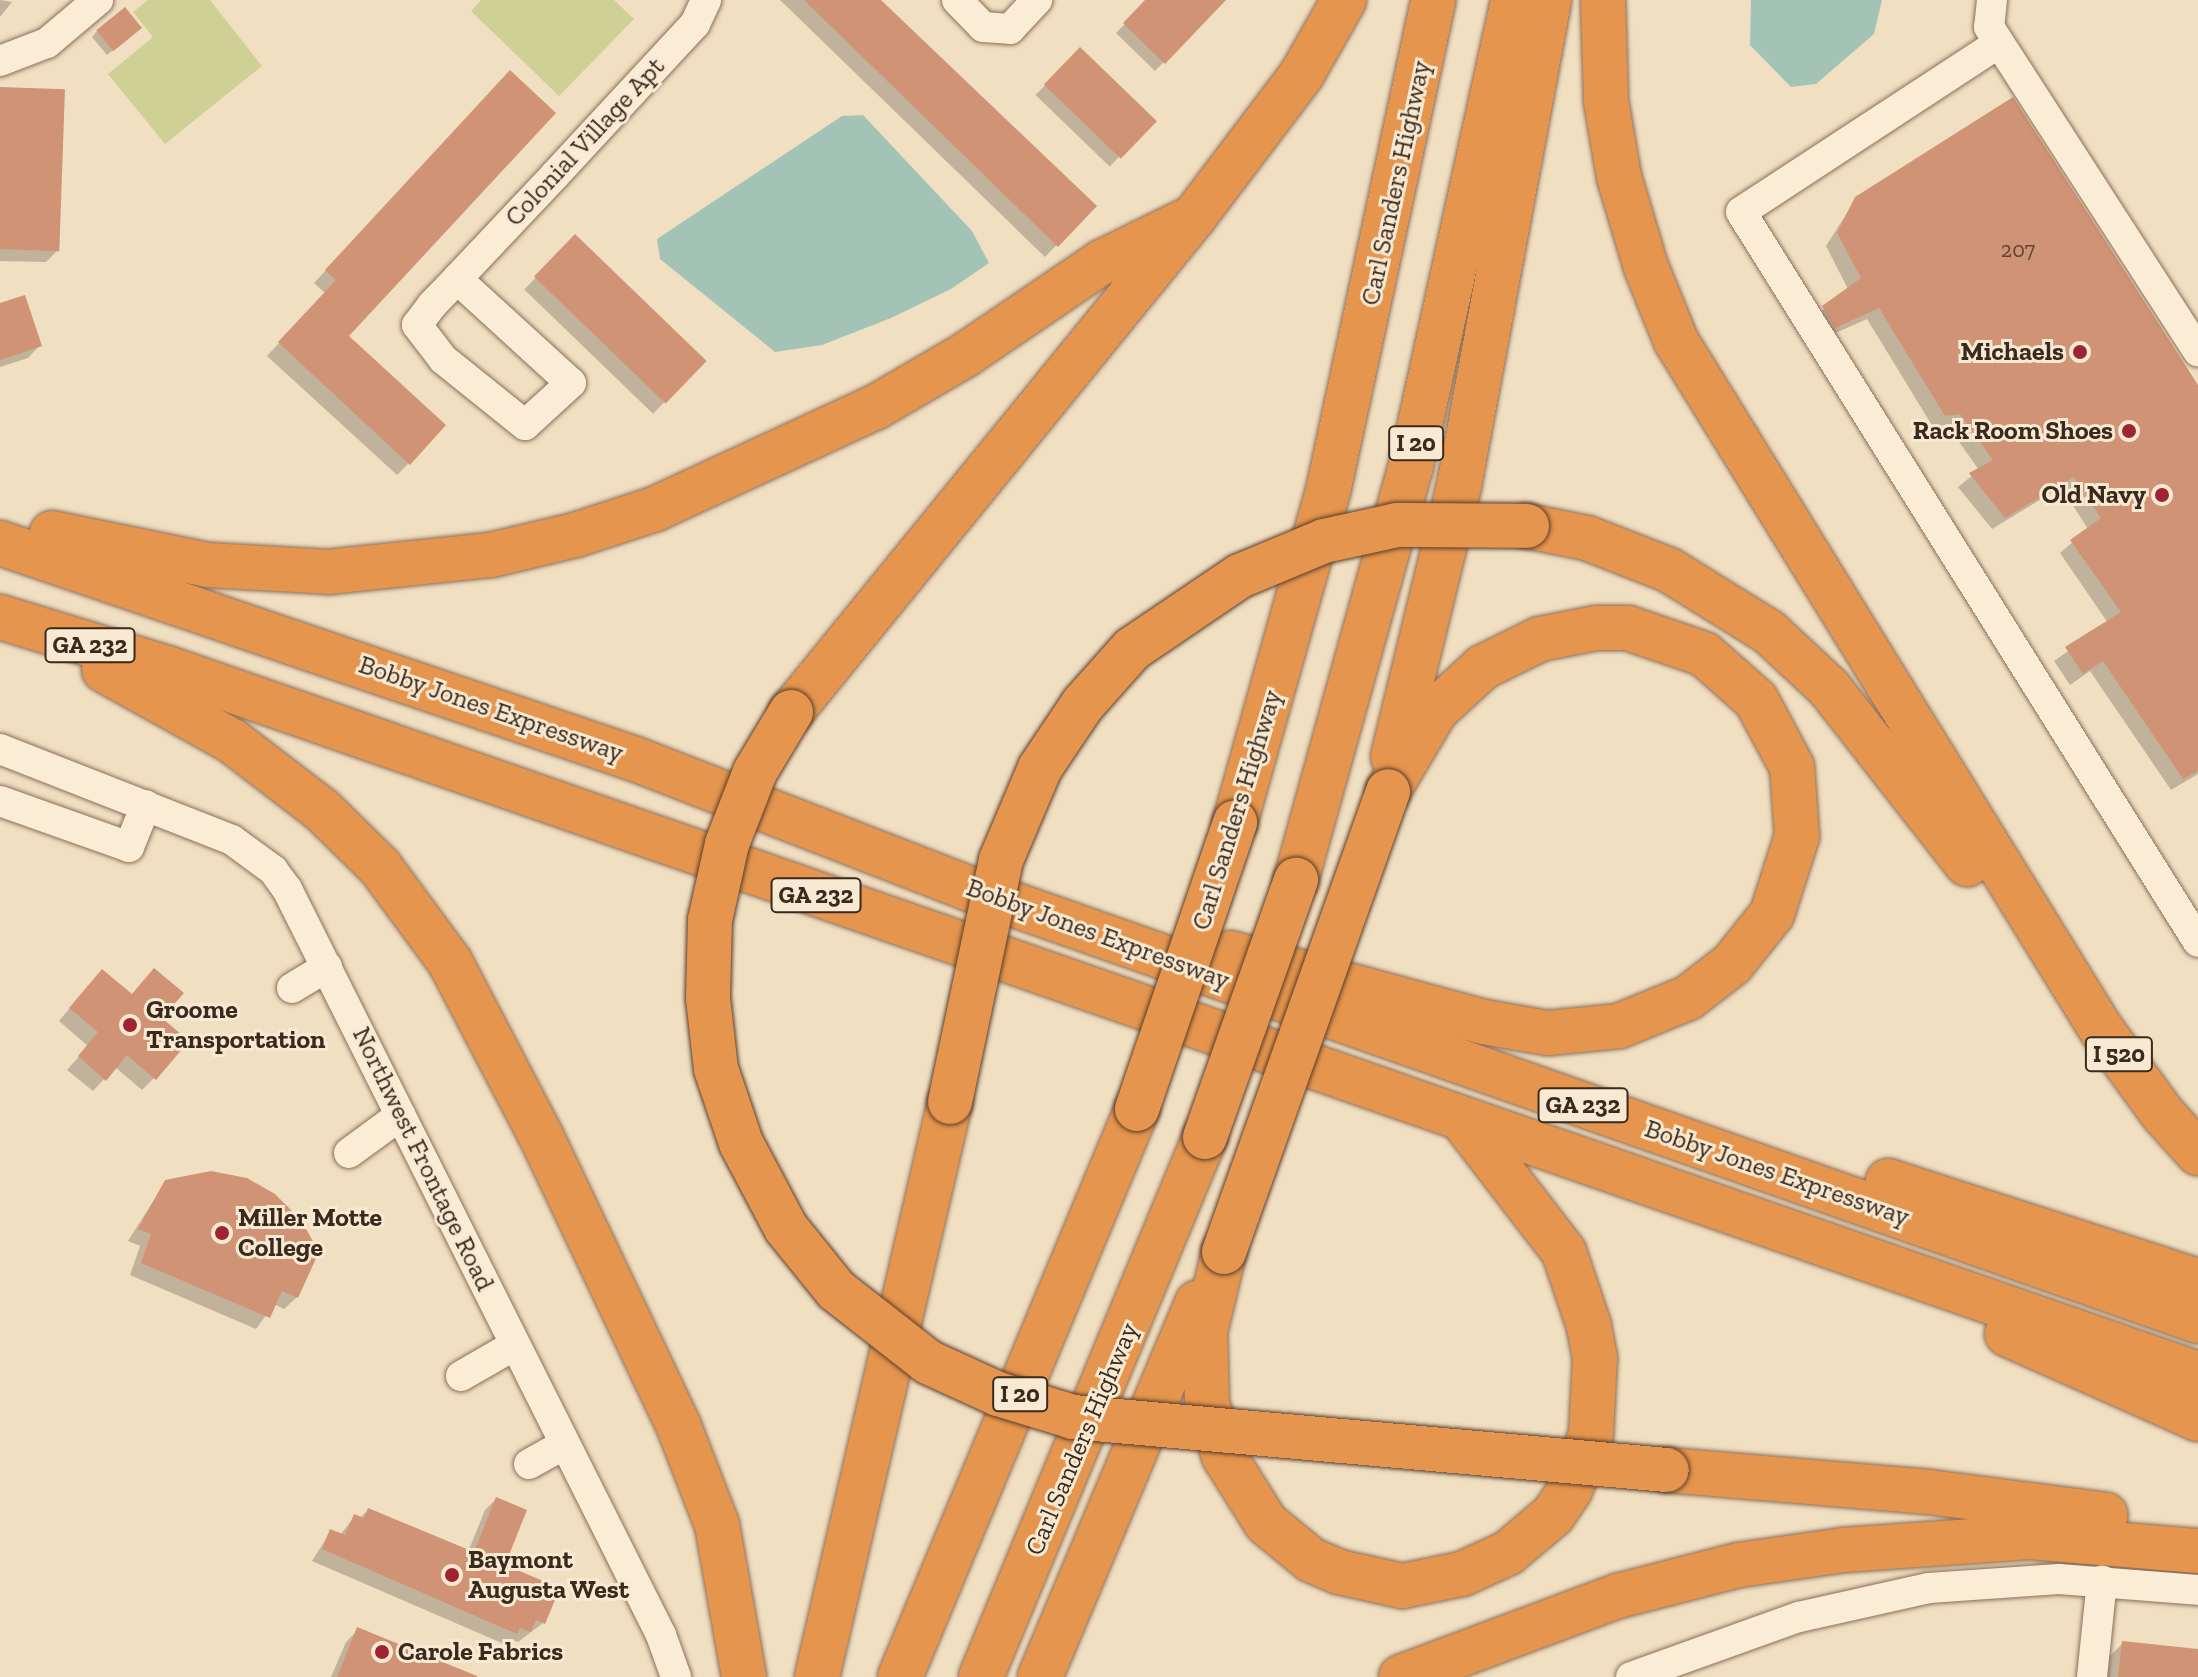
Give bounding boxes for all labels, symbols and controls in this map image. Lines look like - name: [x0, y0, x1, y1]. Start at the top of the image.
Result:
- street label: Colonial Village Apt: [498, 51, 672, 233]
- street label: Carl Sanders Highway: [1355, 58, 1437, 308]
- house number: 207: [2001, 237, 2035, 263]
- place label: Michaels: [1961, 336, 2064, 368]
- marker: Michaels: [2071, 343, 2089, 361]
- place label: Rack Room Shoes: [1913, 415, 2113, 447]
- marker: Rack Room Shoes: [2120, 422, 2138, 440]
- road number: I 20: [1388, 423, 1444, 463]
- place label: Old Navy: [2041, 479, 2146, 511]
- marker: Old Navy: [2153, 486, 2171, 504]
- road number: GA 232: [44, 625, 136, 665]
- street label: Bobby Jones Expressway: [354, 649, 628, 769]
- street label: Carl Sanders Highway: [1186, 686, 1288, 934]
- street label: Bobby Jones Expressway: [962, 872, 1234, 996]
- road number: GA 232: [770, 875, 862, 915]
- place label: Groome Transportation: [146, 994, 325, 1056]
- marker: Groome Transportation: [121, 1016, 139, 1034]
- street label: Northwest Frontage Road: [346, 1022, 500, 1296]
- road number: I 520: [2083, 1034, 2155, 1074]
- road number: GA 232: [1537, 1085, 1629, 1125]
- street label: Bobby Jones Expressway: [1640, 1113, 1914, 1233]
- place label: Miller Motte College: [238, 1202, 382, 1264]
- marker: Miller Motte College: [213, 1224, 231, 1242]
- street label: Carl Sanders Highway: [1019, 1318, 1145, 1560]
- road number: I 20: [992, 1374, 1048, 1414]
- place label: Baymont Augusta West: [468, 1544, 630, 1606]
- marker: Baymont Augusta West: [443, 1566, 461, 1584]
- place label: Carole Fabrics: [398, 1636, 563, 1668]
- marker: Carole Fabrics: [373, 1643, 391, 1661]

